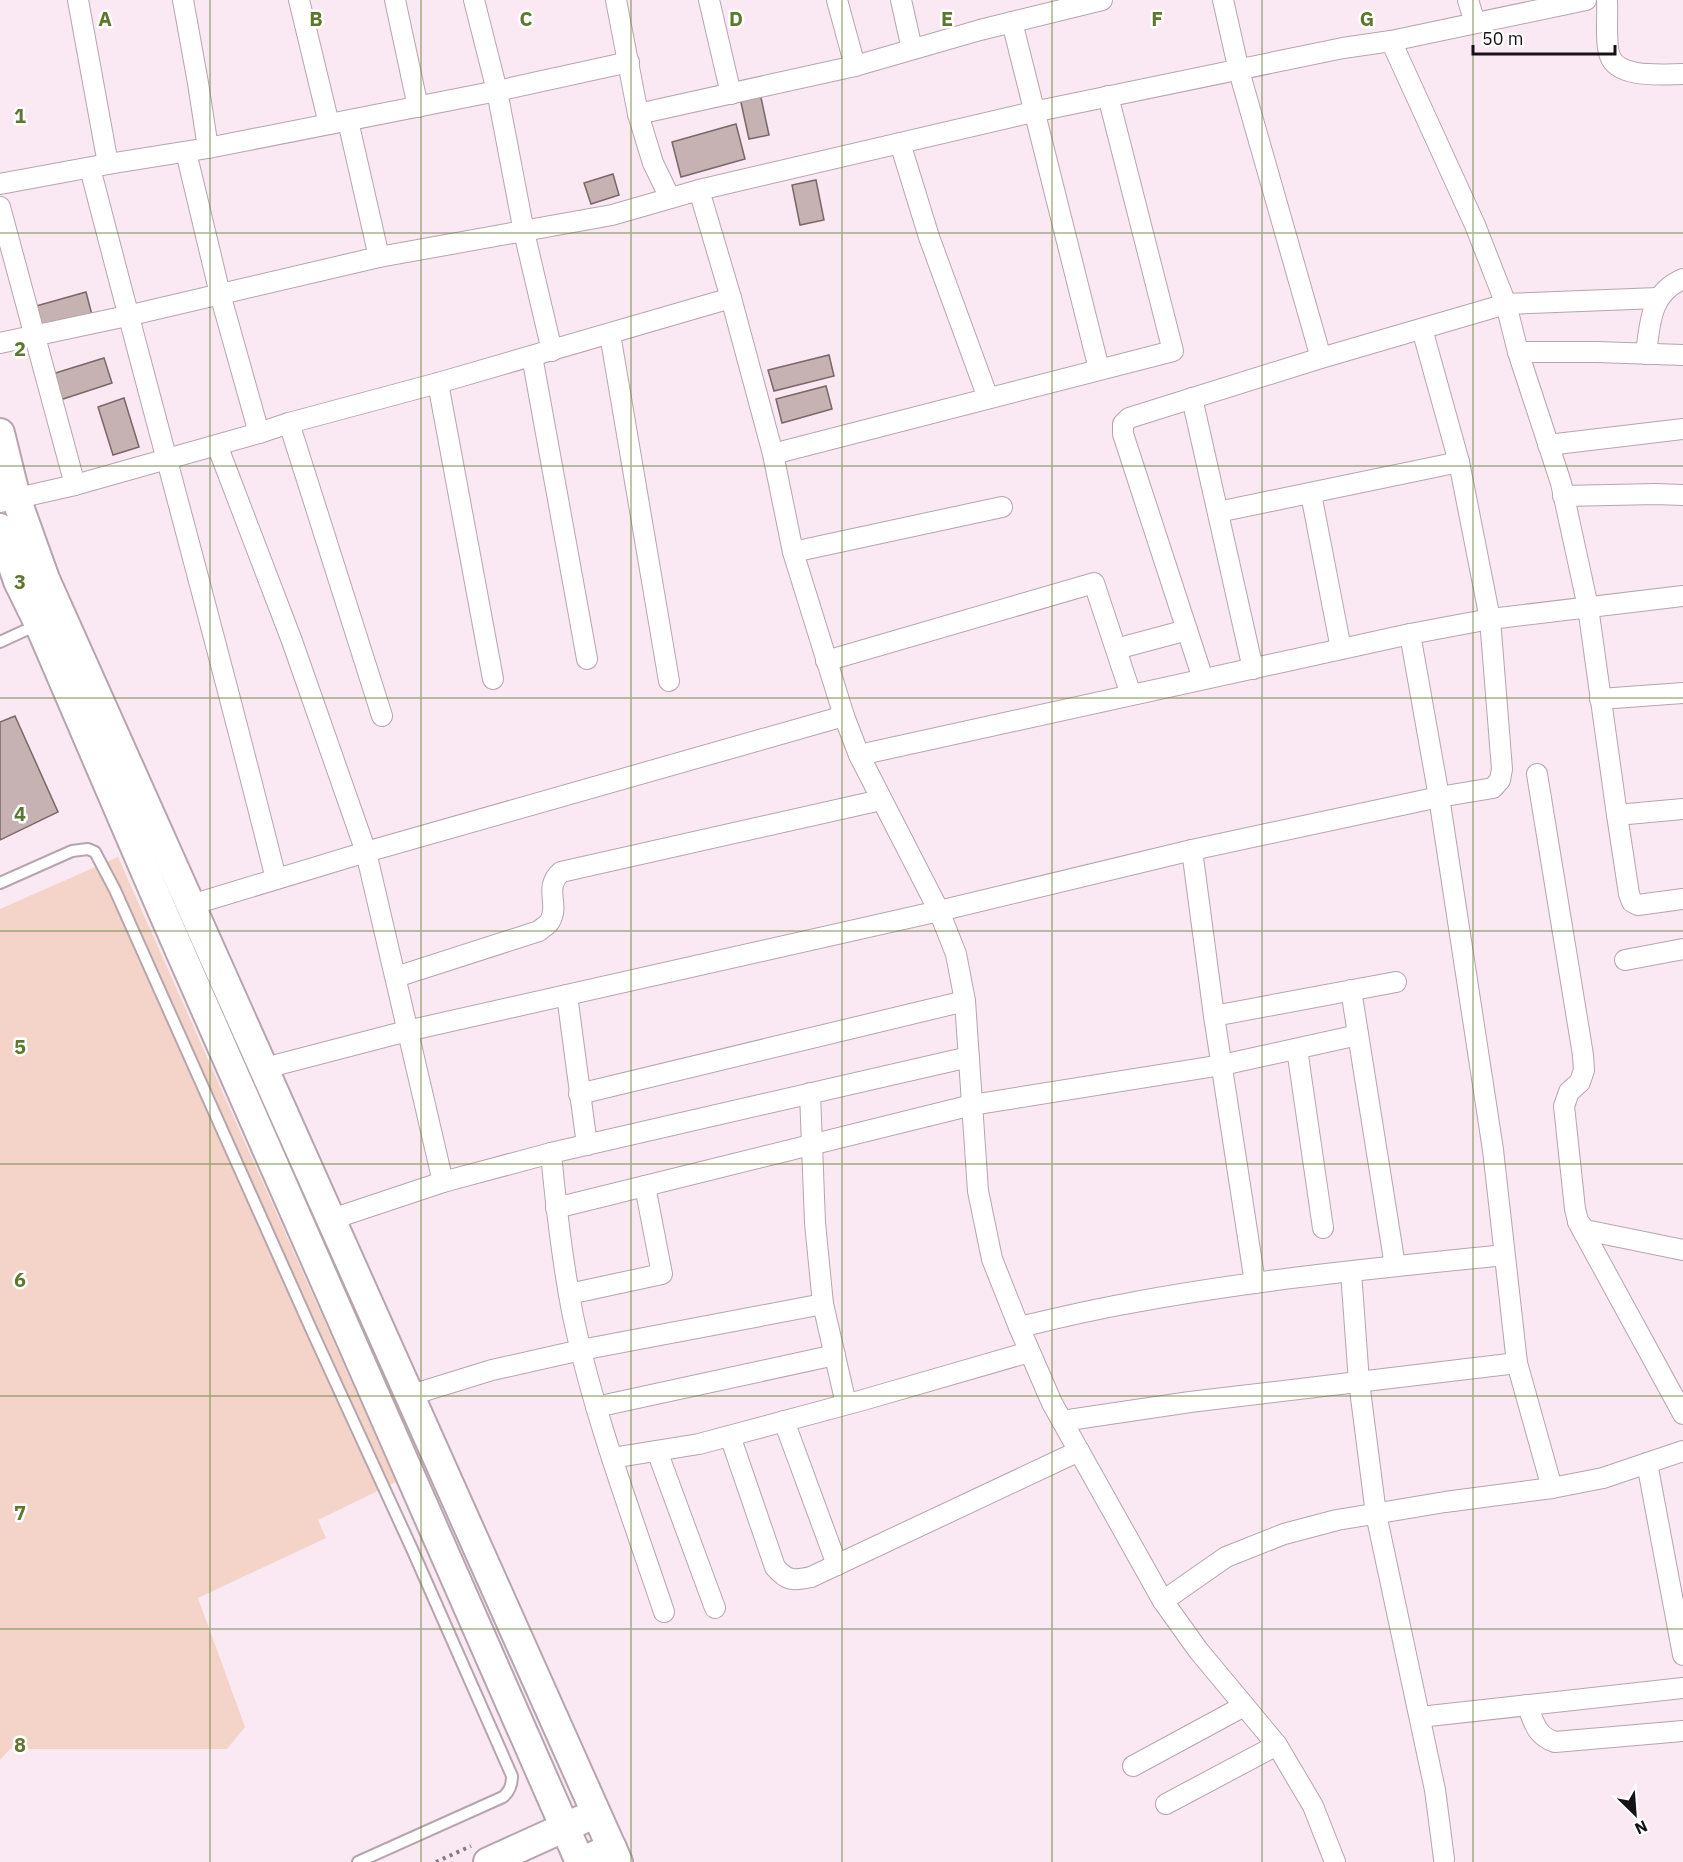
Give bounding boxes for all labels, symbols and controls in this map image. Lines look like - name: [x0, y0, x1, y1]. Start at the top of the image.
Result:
- text: A: [98, 5, 112, 32]
- text: B: [309, 5, 323, 32]
- text: C: [519, 5, 533, 32]
- text: D: [729, 5, 743, 32]
- text: E: [941, 5, 953, 32]
- text: F: [1151, 5, 1163, 32]
- text: G: [1360, 5, 1374, 32]
- scale bar: [1473, 18, 1616, 56]
- text: 50 m: [1482, 27, 1524, 50]
- text: 1: [14, 102, 26, 129]
- text: 2: [14, 335, 26, 362]
- text: 3: [14, 568, 26, 595]
- text: 4: [14, 800, 26, 827]
- text: 5: [14, 1033, 26, 1060]
- text: 6: [14, 1266, 26, 1293]
- text: 7: [14, 1499, 26, 1526]
- text: 8: [14, 1731, 26, 1758]
- north arrow: [1605, 1784, 1665, 1844]
- text: N: [1632, 1816, 1651, 1839]

